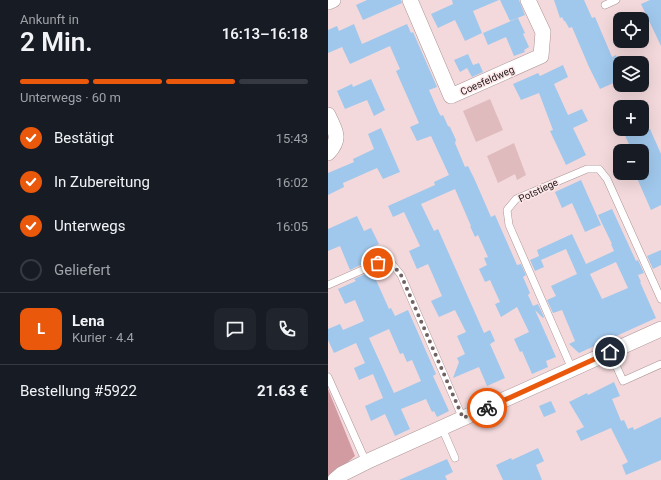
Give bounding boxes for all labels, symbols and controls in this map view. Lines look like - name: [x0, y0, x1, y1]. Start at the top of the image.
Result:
- text: Ankunft in: [20, 12, 79, 27]
- map controls: [613, 12, 649, 180]
- button: locate: [613, 12, 649, 48]
- text: 16:13–16:18: [222, 25, 308, 43]
- text: 2 Min.: [20, 27, 93, 57]
- button: layers: [613, 56, 649, 92]
- street label: Coesfeldweg: [459, 64, 516, 97]
- text: Unterwegs · 60 m: [20, 90, 121, 105]
- button: +: [613, 100, 649, 136]
- icon: check: [20, 127, 42, 149]
- text: Bestätigt: [54, 129, 114, 147]
- text: 15:43: [276, 131, 308, 146]
- button: −: [613, 144, 649, 180]
- icon: check: [20, 171, 42, 193]
- text: In Zubereitung: [54, 173, 150, 191]
- text: 16:02: [276, 175, 308, 190]
- street label: Potstiege: [517, 177, 560, 204]
- icon: check: [20, 215, 42, 237]
- text: Unterwegs: [54, 217, 125, 235]
- text: 16:05: [276, 219, 308, 234]
- pin: [361, 246, 395, 280]
- icon: bag: [367, 252, 389, 274]
- text: Geliefert: [54, 261, 111, 279]
- button: chat: [214, 308, 256, 350]
- button: phone: [266, 308, 308, 350]
- text: Lena: [72, 312, 105, 330]
- text: L: [37, 320, 45, 338]
- text: Kurier · 4.4: [72, 330, 134, 345]
- pin: [593, 335, 627, 369]
- icon: home: [599, 341, 621, 363]
- text: Bestellung #5922: [20, 382, 137, 400]
- text: 21.63 €: [257, 382, 308, 400]
- courier: [467, 388, 507, 428]
- icon: bike: [476, 397, 498, 419]

